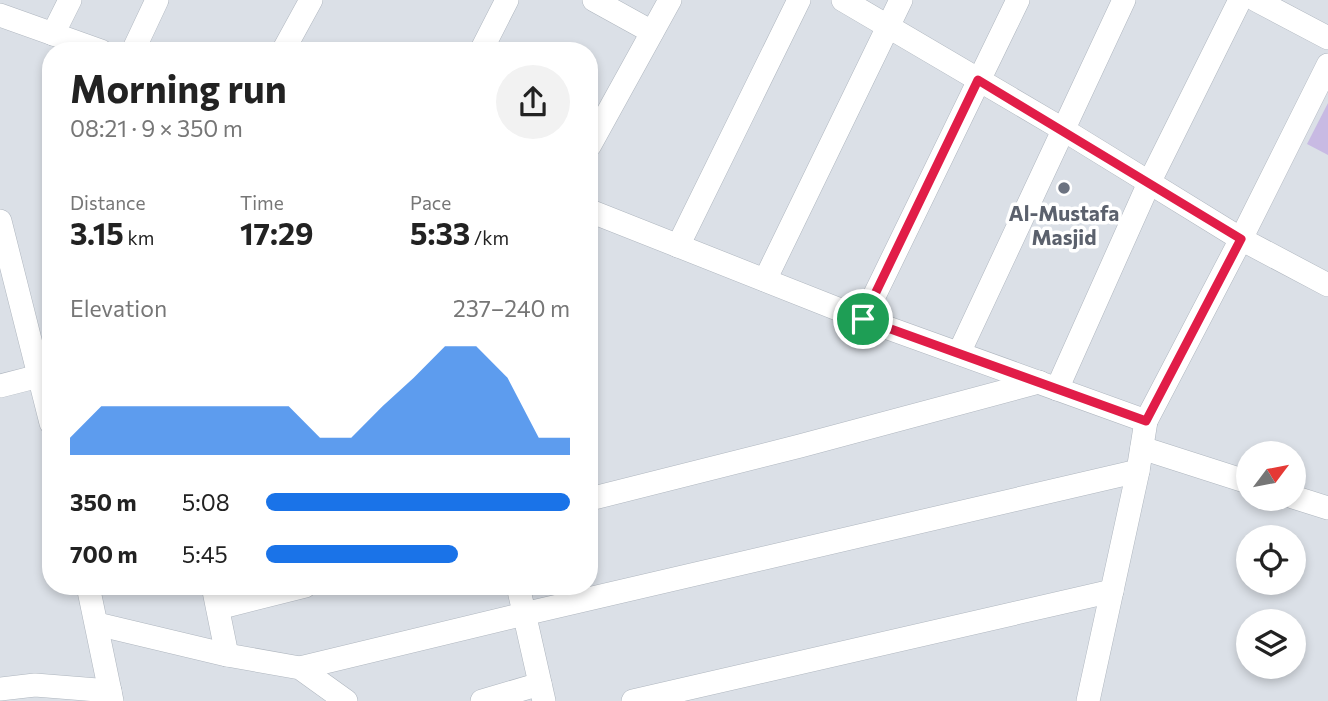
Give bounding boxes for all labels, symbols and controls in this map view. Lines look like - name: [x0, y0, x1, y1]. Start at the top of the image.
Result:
- text: Morning run: [70, 64, 287, 111]
- button: share: [496, 65, 570, 139]
- text: 08:21 · 9 × 350 m: [70, 114, 243, 142]
- marker: Al-Mustafa Masjid: [1056, 180, 1072, 196]
- text: Distance: [70, 191, 146, 214]
- text: Time: [240, 191, 284, 214]
- text: Pace: [410, 191, 451, 214]
- place label: Al-Mustafa Masjid: [1009, 200, 1119, 249]
- text: 3.15: [70, 214, 124, 251]
- text: 17:29: [240, 214, 313, 251]
- text: 5:33: [410, 214, 470, 251]
- text: km: [124, 226, 154, 249]
- text: /km: [470, 226, 509, 249]
- pin: [833, 289, 893, 349]
- text: Elevation: [70, 294, 167, 322]
- text: 237–240 m: [453, 294, 570, 322]
- icon: arrive: [844, 300, 882, 338]
- north arrow: [1236, 441, 1306, 511]
- map controls: [1236, 441, 1306, 679]
- text: 350 m: [70, 488, 137, 516]
- text: 5:08: [182, 488, 230, 516]
- button: locate: [1236, 525, 1306, 595]
- text: 700 m: [70, 540, 138, 568]
- text: 5:45: [182, 540, 228, 568]
- button: layers: [1236, 609, 1306, 679]

